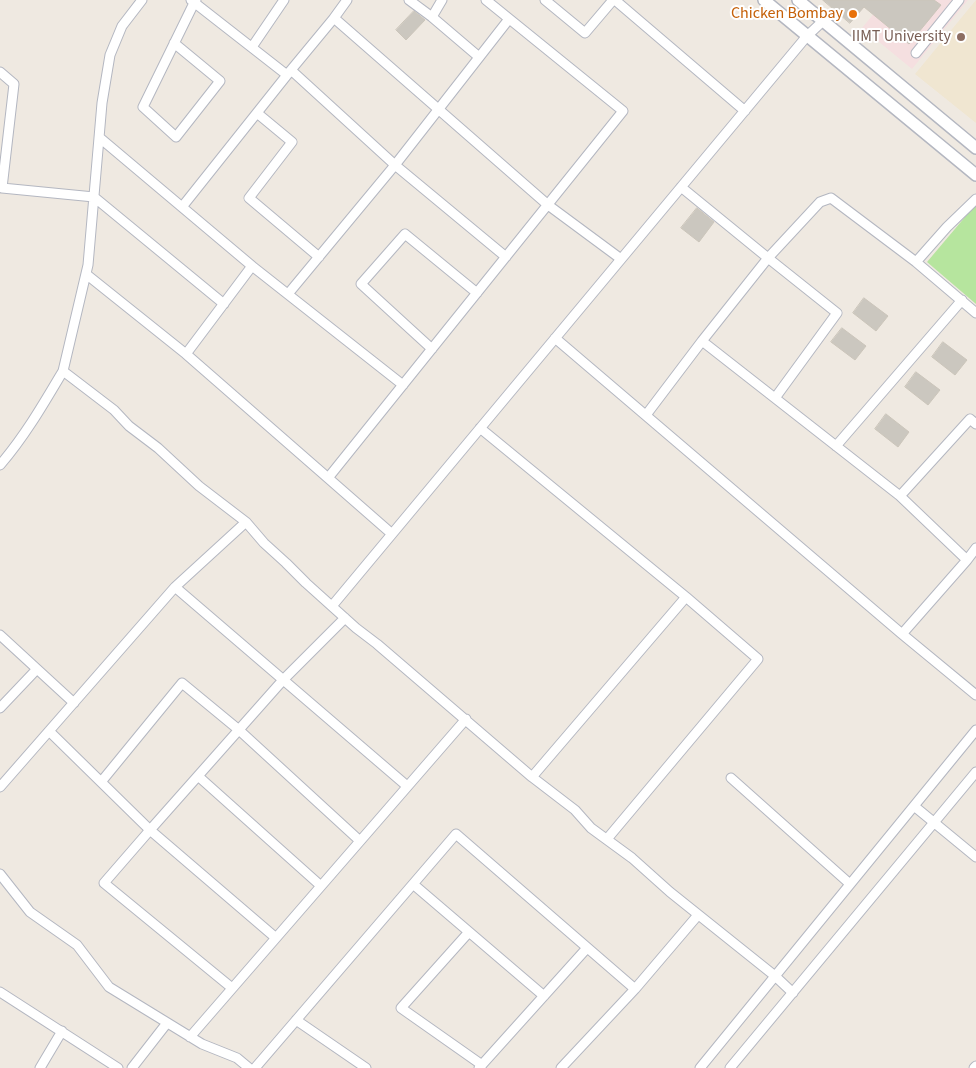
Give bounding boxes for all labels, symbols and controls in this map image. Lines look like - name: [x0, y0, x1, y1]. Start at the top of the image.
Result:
- place label: Chicken Bombay: [731, 4, 843, 24]
- marker: Chicken Bombay: [847, 8, 859, 20]
- place label: IIMT University: [852, 27, 951, 47]
- marker: IIMT University: [955, 31, 967, 43]

